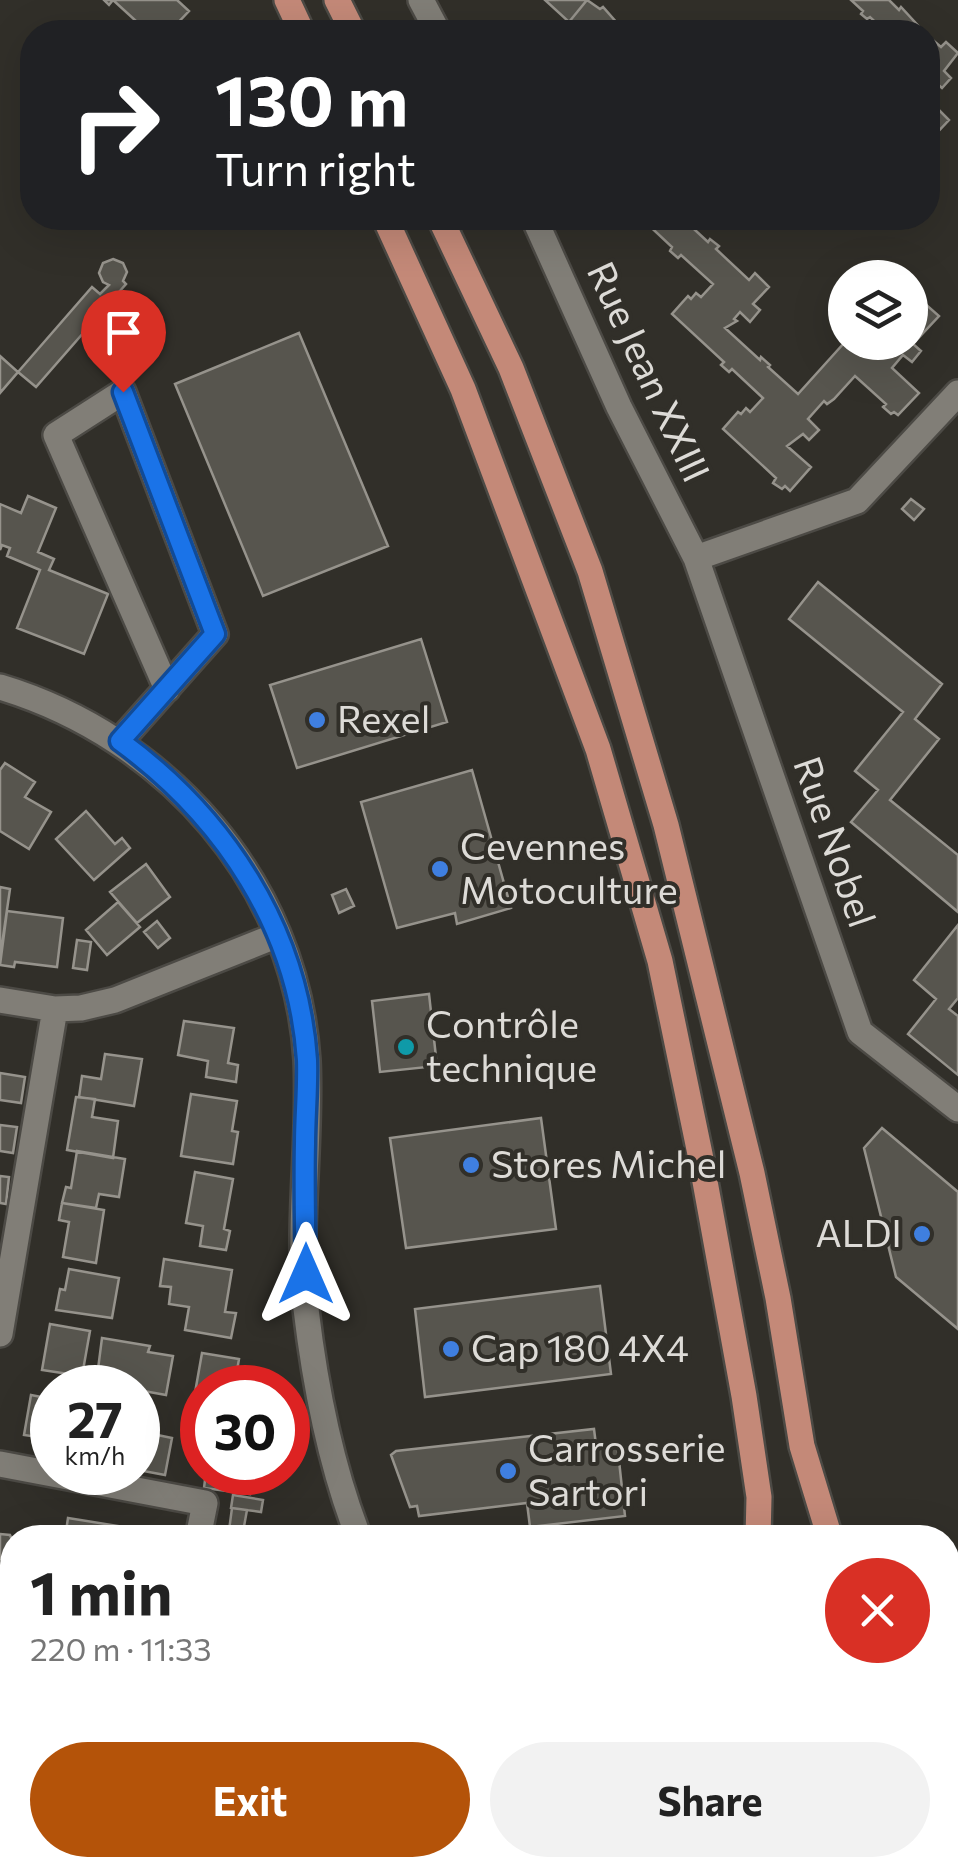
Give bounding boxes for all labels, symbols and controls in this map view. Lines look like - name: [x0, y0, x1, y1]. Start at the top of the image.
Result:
- text: 130 m: [215, 55, 408, 140]
- icon: right: [50, 60, 180, 190]
- text: Turn right: [215, 140, 416, 195]
- street label: Rue Jean XXIII: [579, 253, 722, 488]
- map controls: [828, 260, 928, 360]
- button: layers: [828, 260, 928, 360]
- pin: [81, 290, 166, 393]
- icon: arrive: [96, 305, 151, 360]
- place label: Rexel: [337, 694, 430, 741]
- marker: Rexel: [306, 709, 328, 731]
- street label: Rue Nobel: [785, 750, 887, 933]
- place label: Cevennes Motoculture: [460, 821, 678, 912]
- marker: Cevennes Motoculture: [429, 858, 451, 880]
- place label: Contrôle technique: [426, 999, 597, 1090]
- marker: Contrôle technique: [395, 1036, 417, 1058]
- place label: Stores Michel: [491, 1139, 726, 1186]
- marker: Stores Michel: [460, 1154, 482, 1176]
- place label: ALDI: [815, 1208, 902, 1255]
- position arrow: [254, 1222, 358, 1326]
- marker: ALDI: [911, 1223, 933, 1245]
- place label: Cap 180 4X4: [471, 1323, 689, 1370]
- marker: Cap 180 4X4: [440, 1338, 462, 1360]
- speed limit sign: 30: [180, 1365, 310, 1495]
- text: 27: [67, 1387, 123, 1448]
- place label: Carrosserie Sartori: [528, 1423, 726, 1514]
- text: km/h: [65, 1440, 125, 1470]
- marker: Carrosserie Sartori: [497, 1460, 519, 1482]
- text: 1 min: [30, 1554, 172, 1627]
- button: close: [825, 1558, 930, 1663]
- text: 220 m · 11:33: [30, 1628, 211, 1668]
- button: Exit: [30, 1742, 470, 1857]
- button: Share: [490, 1742, 930, 1857]

